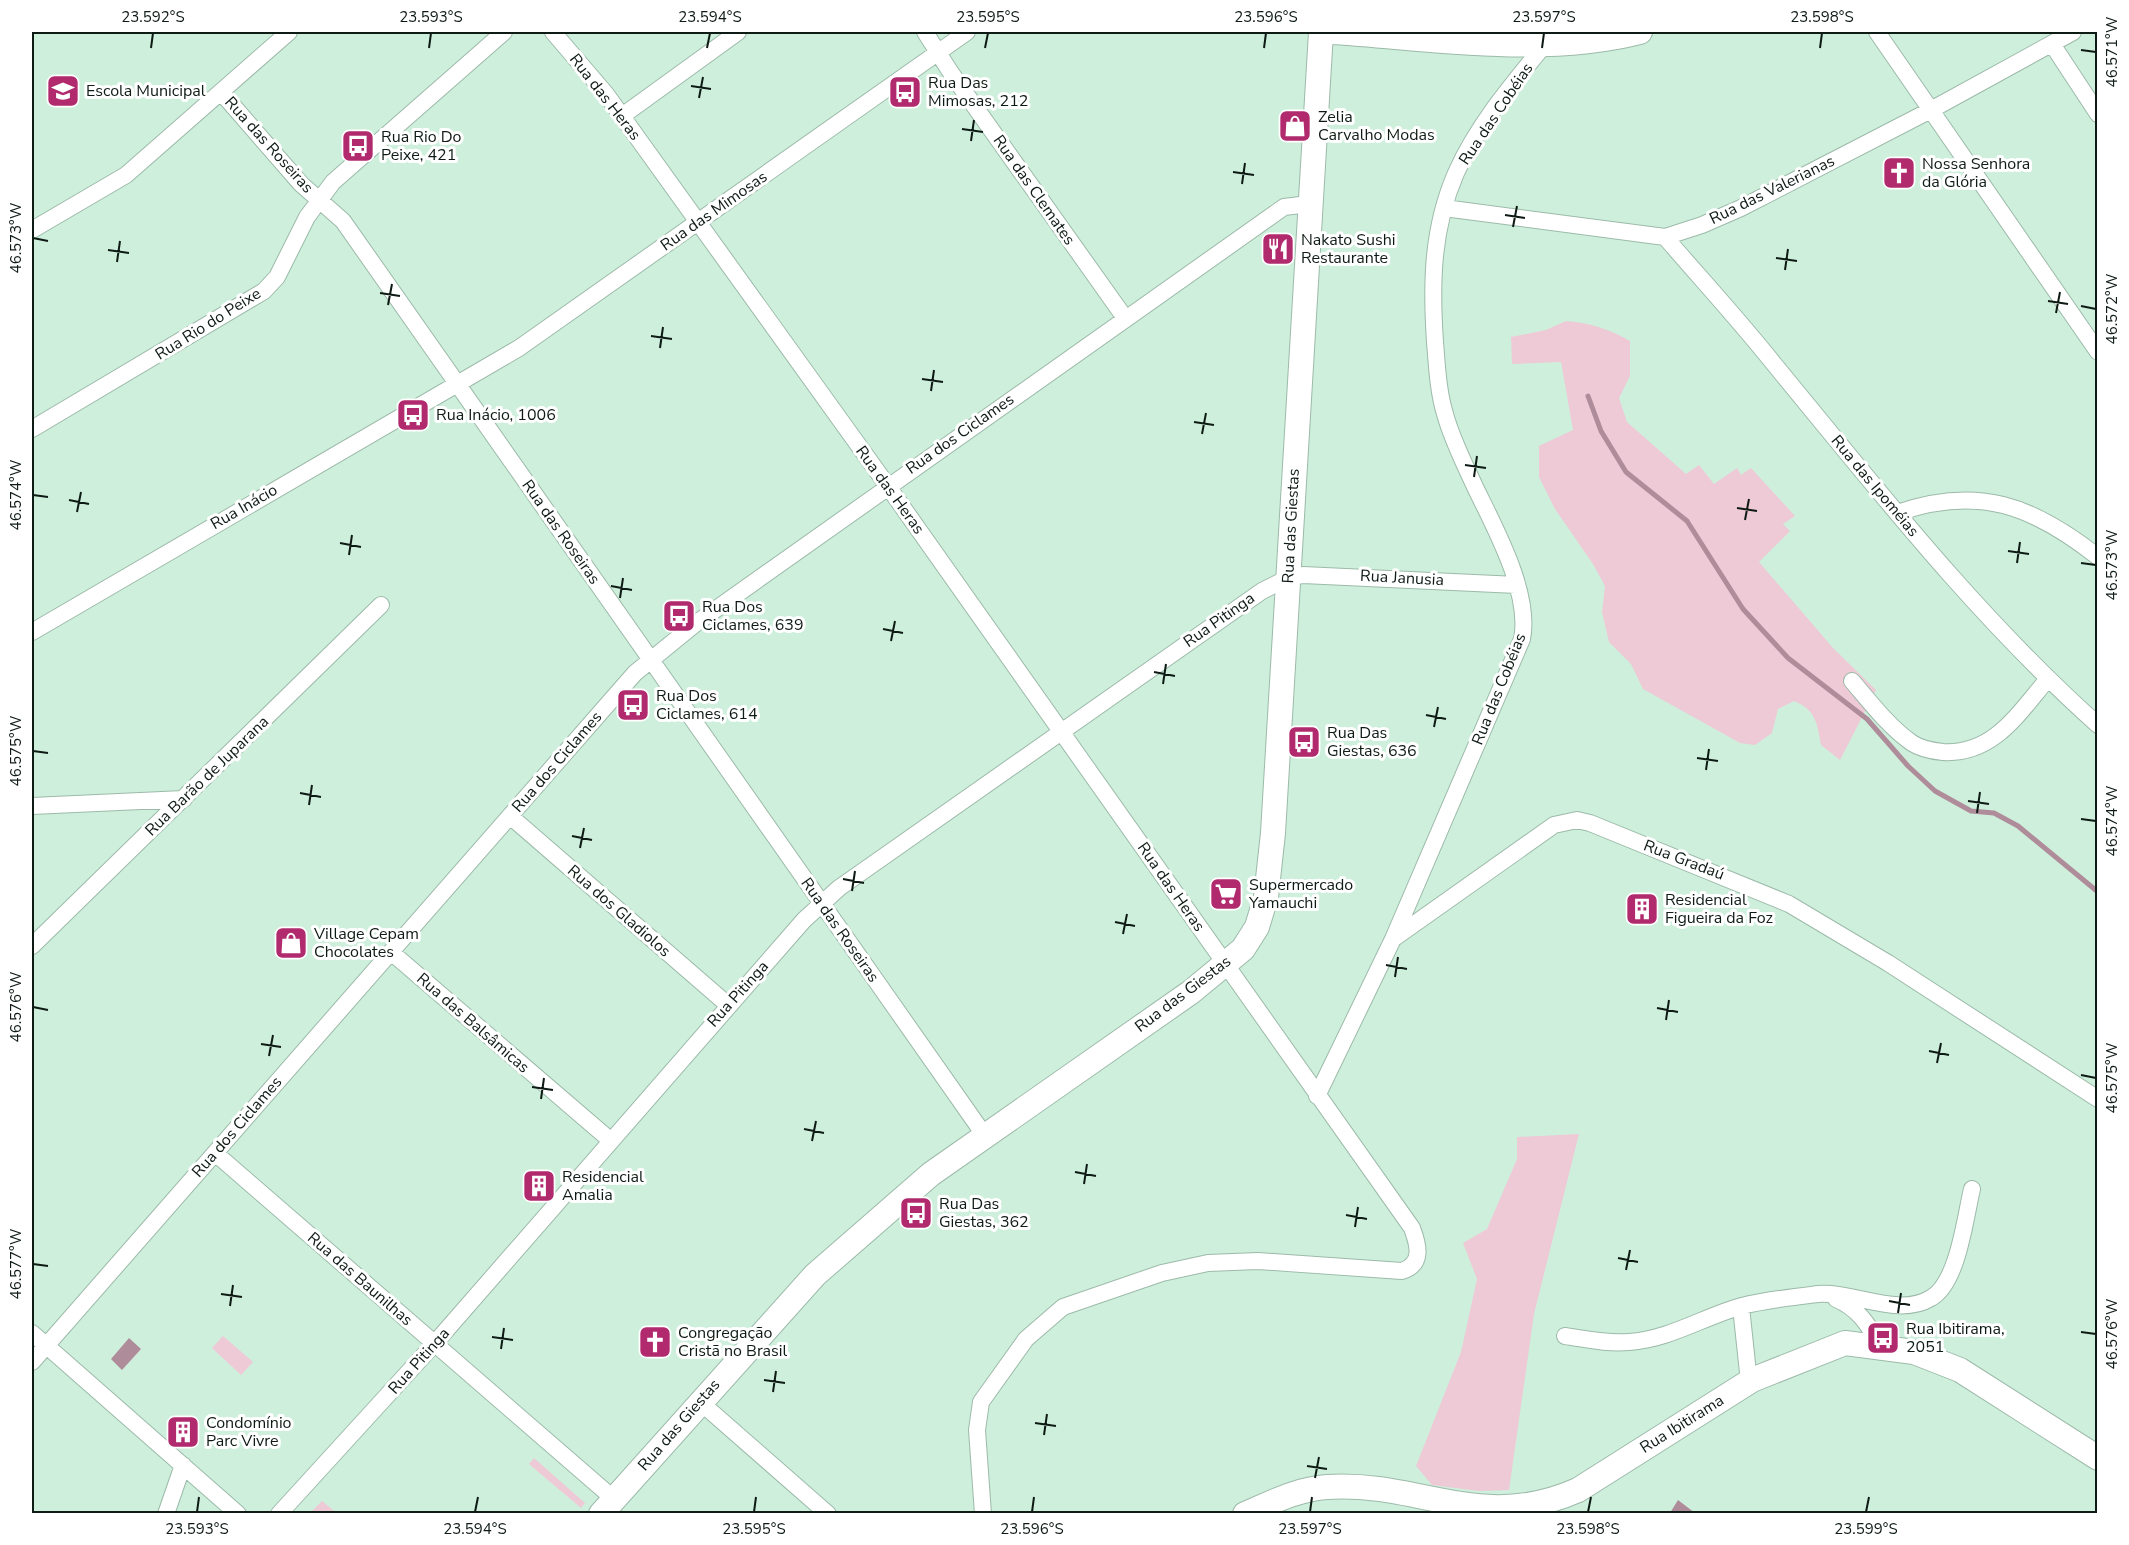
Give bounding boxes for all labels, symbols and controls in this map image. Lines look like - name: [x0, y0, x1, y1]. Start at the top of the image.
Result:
- text: 23.592°S: [121, 7, 185, 27]
- text: 23.593°S: [399, 7, 463, 27]
- text: 23.594°S: [678, 7, 742, 27]
- text: 23.595°S: [956, 7, 1020, 27]
- text: 23.596°S: [1234, 7, 1298, 27]
- text: 23.597°S: [1512, 7, 1576, 27]
- text: 23.598°S: [1790, 7, 1854, 27]
- text: 46.571°W: [2102, 16, 2122, 87]
- street label: Rua das Heras: [564, 49, 646, 145]
- street label: Rua das Cobéias: [1454, 59, 1538, 169]
- place label: Rua Das Mimosas, 212: [928, 72, 1028, 112]
- school or university icon: Escola Municipal: [45, 73, 81, 109]
- bus stop icon: Rua Das Mimosas, 212: [887, 74, 923, 110]
- place label: Escola Municipal: [86, 80, 206, 102]
- street label: Rua das Roseiras: [220, 92, 318, 198]
- place label: Zelia Carvalho Modas: [1318, 106, 1435, 146]
- shop icon: Zelia Carvalho Modas: [1277, 108, 1313, 144]
- place label: Rua Rio Do Peixe, 421: [381, 126, 462, 166]
- bus stop icon: Rua Rio Do Peixe, 421: [340, 128, 376, 164]
- street label: Rua das Clemates: [988, 131, 1080, 249]
- street label: Rua das Valerianas: [1706, 150, 1838, 230]
- place label: Nossa Senhora da Glória: [1922, 153, 2030, 193]
- church icon: Nossa Senhora da Glória: [1881, 155, 1917, 191]
- street label: Rua das Mimosas: [656, 166, 772, 256]
- text: 46.573°W: [6, 202, 26, 273]
- place label: Nakato Sushi Restaurante: [1301, 229, 1396, 269]
- restaurant icon: Nakato Sushi Restaurante: [1260, 231, 1296, 267]
- text: 46.572°W: [2102, 273, 2122, 344]
- street label: Rua Rio do Peixe: [151, 283, 265, 365]
- street label: Rua dos Ciclames: [902, 388, 1018, 480]
- bus stop icon: Rua Inácio, 1006: [395, 397, 431, 433]
- place label: Rua Inácio, 1006: [436, 404, 556, 426]
- street label: Rua das Ipoméias: [1826, 431, 1924, 541]
- street label: Rua das Heras: [850, 441, 930, 539]
- text: 46.574°W: [6, 459, 26, 530]
- street label: Rua das Giestas: [1277, 468, 1305, 584]
- street label: Rua das Roseiras: [517, 475, 605, 589]
- street label: Rua Inácio: [206, 479, 282, 535]
- text: 46.573°W: [2102, 529, 2122, 600]
- street label: Rua Janusia: [1360, 565, 1444, 591]
- street label: Rua Pitinga: [1179, 587, 1259, 653]
- place label: Rua Dos Ciclames, 639: [702, 596, 804, 636]
- bus stop icon: Rua Dos Ciclames, 639: [661, 598, 697, 634]
- street label: Rua das Cobéias: [1467, 630, 1531, 748]
- place label: Rua Dos Ciclames, 614: [656, 685, 758, 725]
- bus stop icon: Rua Dos Ciclames, 614: [615, 687, 651, 723]
- street label: Rua dos Ciclames: [507, 707, 607, 817]
- street label: Rua Barão de Juparana: [140, 711, 274, 841]
- text: 46.575°W: [6, 715, 26, 786]
- place label: Rua Das Giestas, 636: [1327, 722, 1417, 762]
- bus stop icon: Rua Das Giestas, 636: [1286, 724, 1322, 760]
- text: 46.574°W: [2102, 785, 2122, 856]
- street label: Rua Gradaú: [1640, 835, 1728, 885]
- street label: Rua das Heras: [1132, 838, 1210, 936]
- street label: Rua dos Gladiolos: [563, 860, 675, 962]
- street label: Rua das Roseiras: [796, 873, 884, 987]
- place label: Supermercado Yamauchi: [1248, 874, 1353, 914]
- supermarket icon: Supermercado Yamauchi: [1208, 876, 1244, 912]
- place label: Residencial Figueira da Foz: [1665, 889, 1773, 929]
- building icon: Residencial Figueira da Foz: [1624, 891, 1660, 927]
- place label: Village Cepam Chocolates: [313, 923, 419, 963]
- shop icon: Village Cepam Chocolates: [273, 925, 309, 961]
- street label: Rua das Giestas: [1130, 951, 1236, 1037]
- street label: Rua Pitinga: [702, 956, 774, 1032]
- street label: Rua das Balsâmicas: [412, 968, 534, 1078]
- text: 46.576°W: [6, 971, 26, 1042]
- text: 46.575°W: [2102, 1042, 2122, 1113]
- street label: Rua dos Ciclames: [187, 1072, 287, 1182]
- place label: Residencial Amalia: [562, 1166, 644, 1206]
- building icon: Residencial Amalia: [521, 1168, 557, 1204]
- place label: Rua Das Giestas, 362: [939, 1193, 1029, 1233]
- bus stop icon: Rua Das Giestas, 362: [898, 1195, 934, 1231]
- street label: Rua das Baunilhas: [303, 1227, 417, 1331]
- text: 46.577°W: [6, 1228, 26, 1299]
- text: 46.576°W: [2102, 1298, 2122, 1369]
- place label: Rua Ibitirama, 2051: [1906, 1318, 2005, 1358]
- bus stop icon: Rua Ibitirama, 2051: [1865, 1320, 1901, 1356]
- place label: Congregação Cristã no Brasil: [678, 1322, 787, 1362]
- street label: Rua Pitinga: [383, 1323, 455, 1399]
- church icon: Congregação Cristã no Brasil: [637, 1324, 673, 1360]
- street label: Rua das Giestas: [633, 1374, 725, 1476]
- street label: Rua Ibitirama: [1636, 1389, 1728, 1459]
- place label: Condomínio Parc Vivre: [206, 1412, 292, 1452]
- building icon: Condomínio Parc Vivre: [165, 1414, 201, 1450]
- text: 23.593°S: [165, 1519, 229, 1539]
- text: 23.594°S: [443, 1519, 507, 1539]
- text: 23.595°S: [722, 1519, 786, 1539]
- text: 23.596°S: [1000, 1519, 1064, 1539]
- text: 23.597°S: [1278, 1519, 1342, 1539]
- text: 23.598°S: [1556, 1519, 1620, 1539]
- text: 23.599°S: [1834, 1519, 1898, 1539]

